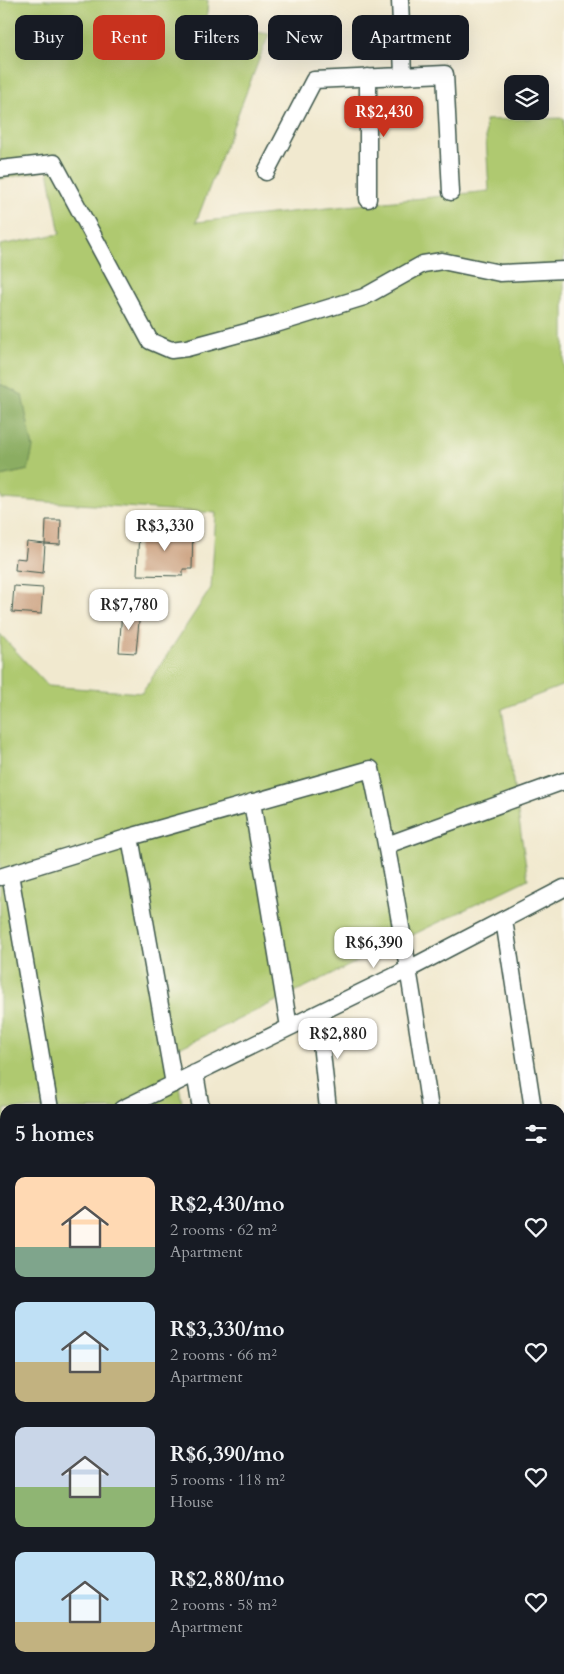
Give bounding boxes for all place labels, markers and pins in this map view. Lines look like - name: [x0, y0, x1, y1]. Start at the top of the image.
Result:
- pin: R$2,430: [338, 96, 430, 138]
- pin: R$3,330: [119, 510, 211, 552]
- pin: R$7,780: [83, 588, 175, 631]
- pin: R$6,390: [328, 926, 420, 969]
- pin: R$2,880: [292, 1018, 384, 1060]

